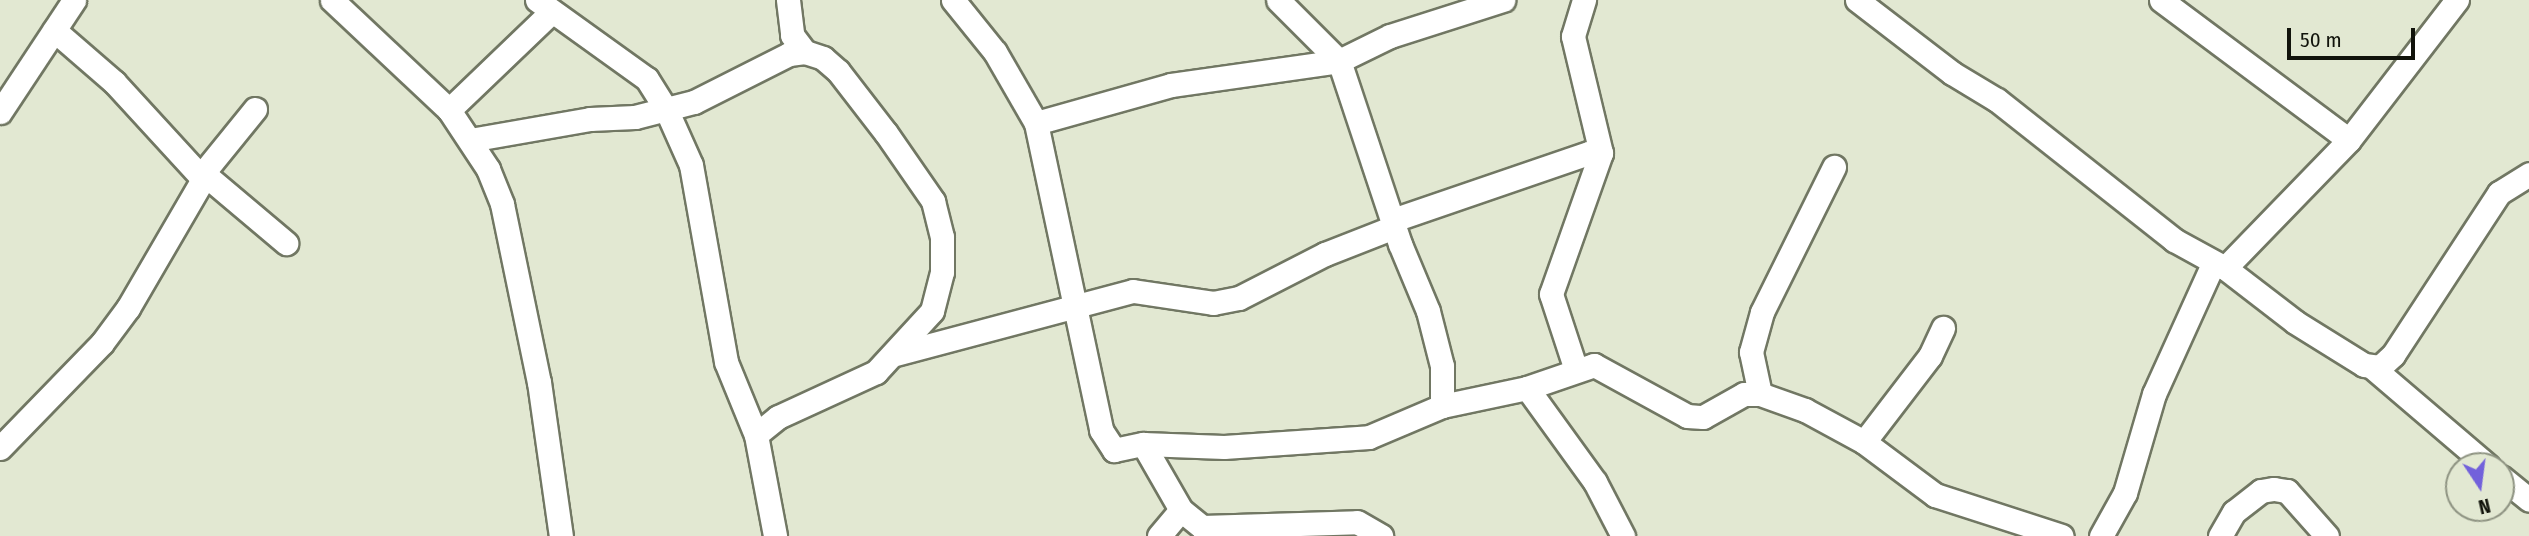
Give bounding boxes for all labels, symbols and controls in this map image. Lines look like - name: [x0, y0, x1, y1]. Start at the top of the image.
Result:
- scale bar: [2291, 14, 2419, 58]
- text: 50 m: [2300, 27, 2342, 53]
- north arrow: [2445, 452, 2515, 522]
- text: N: [2476, 494, 2493, 518]

